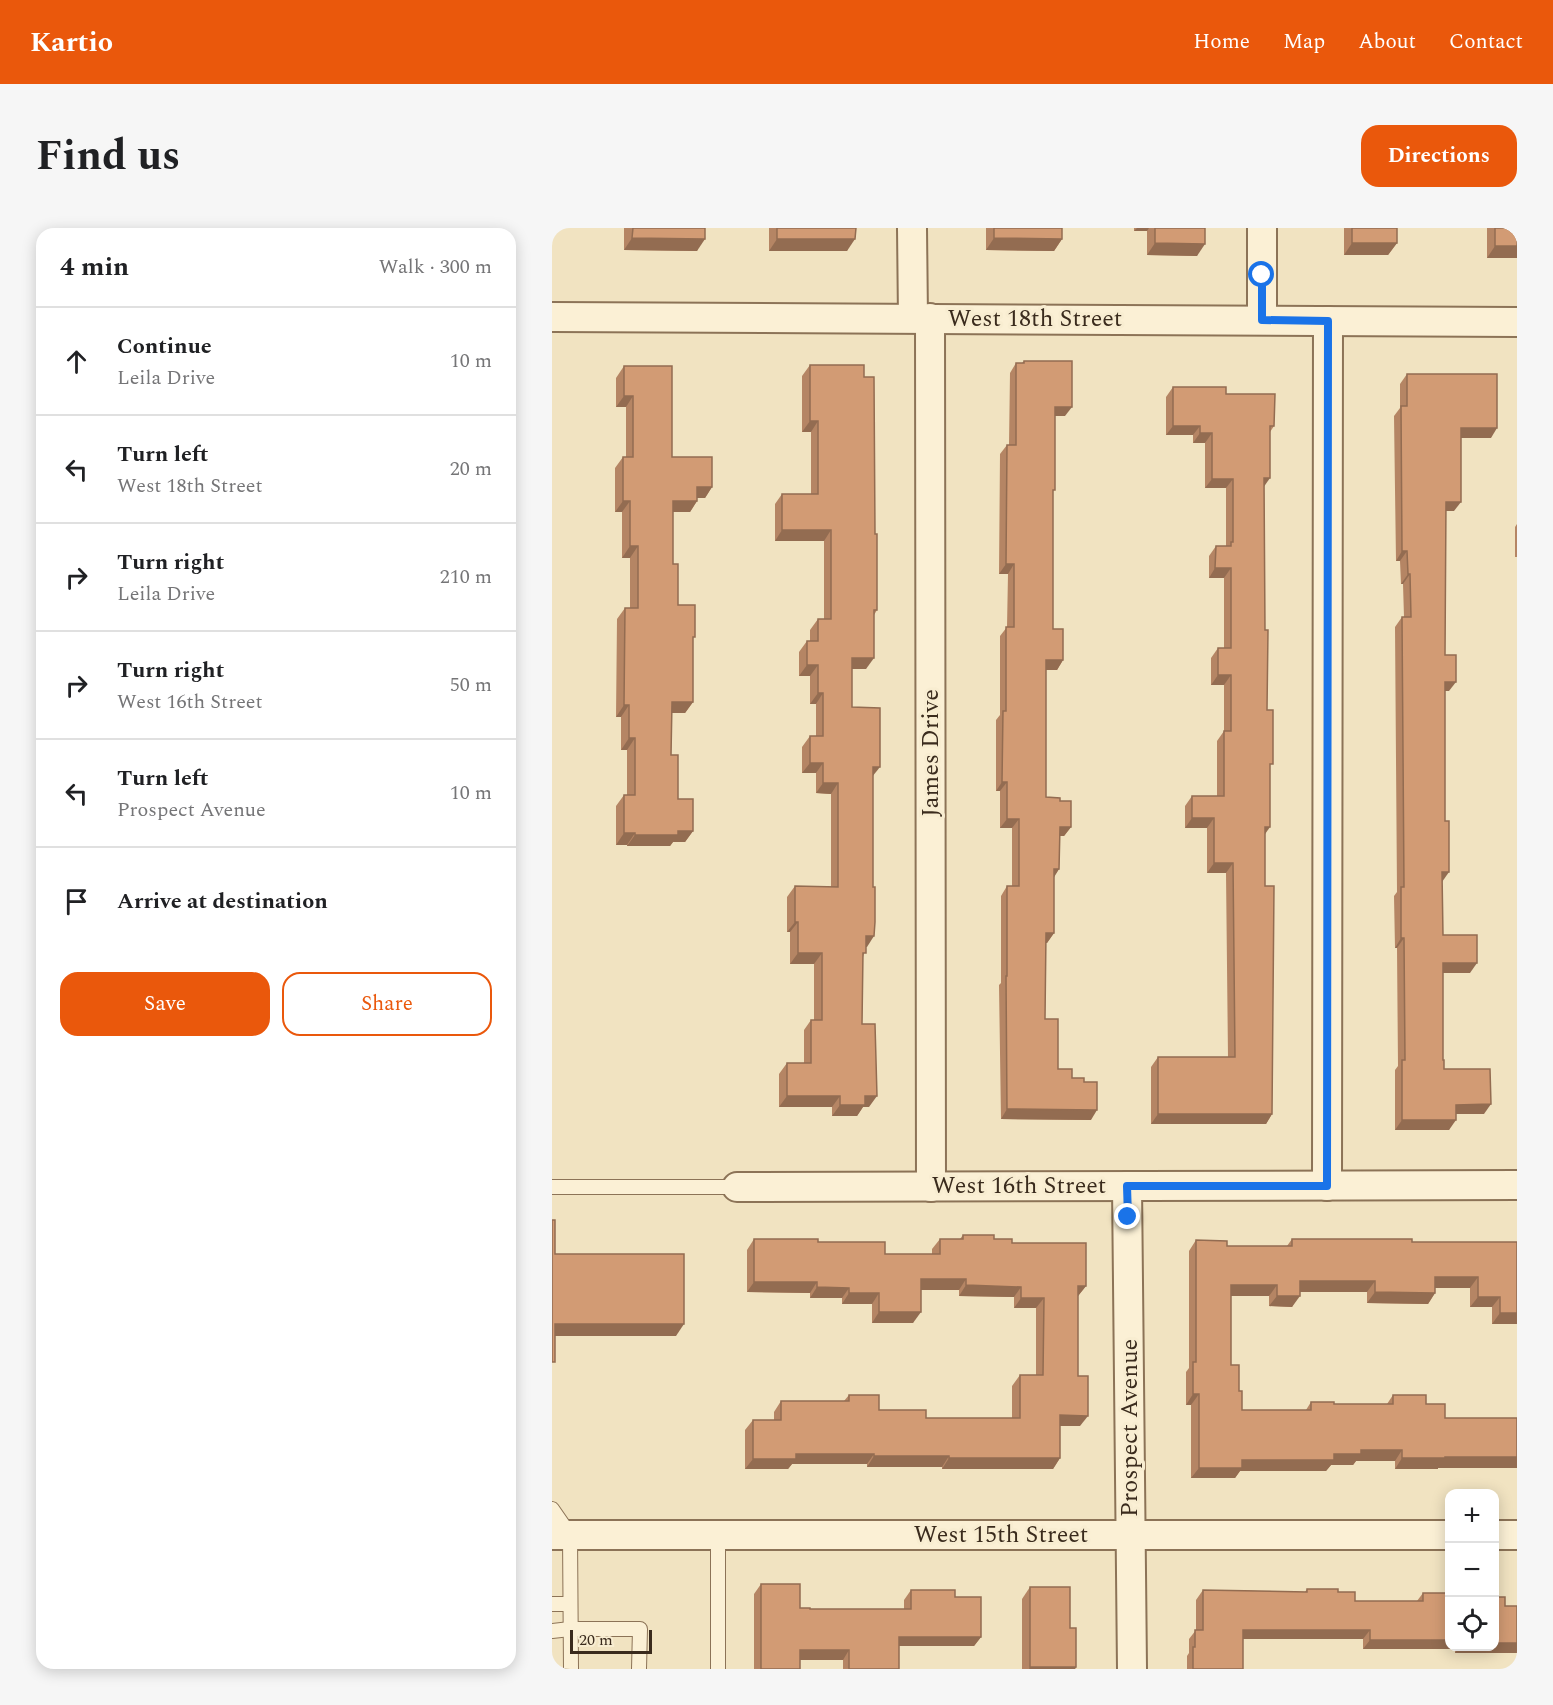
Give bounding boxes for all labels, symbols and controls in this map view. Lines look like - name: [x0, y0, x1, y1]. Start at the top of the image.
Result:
- text: Kartio: [30, 21, 113, 64]
- text: Home: [1193, 26, 1250, 58]
- text: Map: [1283, 26, 1325, 58]
- text: About: [1358, 26, 1416, 58]
- text: Contact: [1449, 26, 1523, 58]
- text: Find us: [36, 125, 180, 188]
- button: Directions: [1361, 125, 1517, 187]
- text: 4 min: [60, 247, 129, 287]
- text: Walk · 300 m: [379, 252, 492, 282]
- route start: [1248, 261, 1274, 287]
- street label: West 18th Street: [948, 301, 1122, 337]
- text: Continue: [117, 330, 212, 363]
- icon: ahead: [60, 345, 93, 378]
- text: 10 m: [450, 346, 492, 376]
- text: Leila Drive: [117, 363, 215, 393]
- text: Turn left: [117, 438, 209, 471]
- icon: left: [60, 453, 93, 486]
- text: 20 m: [450, 454, 492, 484]
- text: West 18th Street: [117, 471, 263, 501]
- text: Turn right: [117, 546, 224, 579]
- icon: right: [60, 561, 93, 594]
- text: 210 m: [440, 562, 492, 592]
- text: Leila Drive: [117, 579, 215, 609]
- text: Turn right: [117, 654, 224, 687]
- icon: right: [60, 669, 93, 702]
- text: 50 m: [450, 670, 492, 700]
- text: West 16th Street: [117, 687, 263, 717]
- street label: James Drive: [913, 689, 949, 817]
- text: Turn left: [117, 762, 209, 795]
- icon: left: [60, 777, 93, 810]
- text: 10 m: [450, 778, 492, 808]
- text: Prospect Avenue: [117, 795, 266, 825]
- icon: arrive: [60, 885, 93, 918]
- text: Arrive at destination: [117, 885, 328, 918]
- button: Save: [60, 972, 270, 1036]
- button: Share: [282, 972, 492, 1036]
- street label: West 16th Street: [932, 1168, 1106, 1204]
- route end: [1114, 1203, 1140, 1229]
- street label: Prospect Avenue: [1112, 1339, 1148, 1517]
- map controls: [1445, 1489, 1499, 1651]
- button: +: [1445, 1489, 1499, 1543]
- street label: West 15th Street: [914, 1517, 1088, 1553]
- button: −: [1445, 1543, 1499, 1597]
- button: locate: [1445, 1597, 1499, 1651]
- scale bar: [570, 1627, 652, 1654]
- text: 20 m: [579, 1628, 613, 1652]

